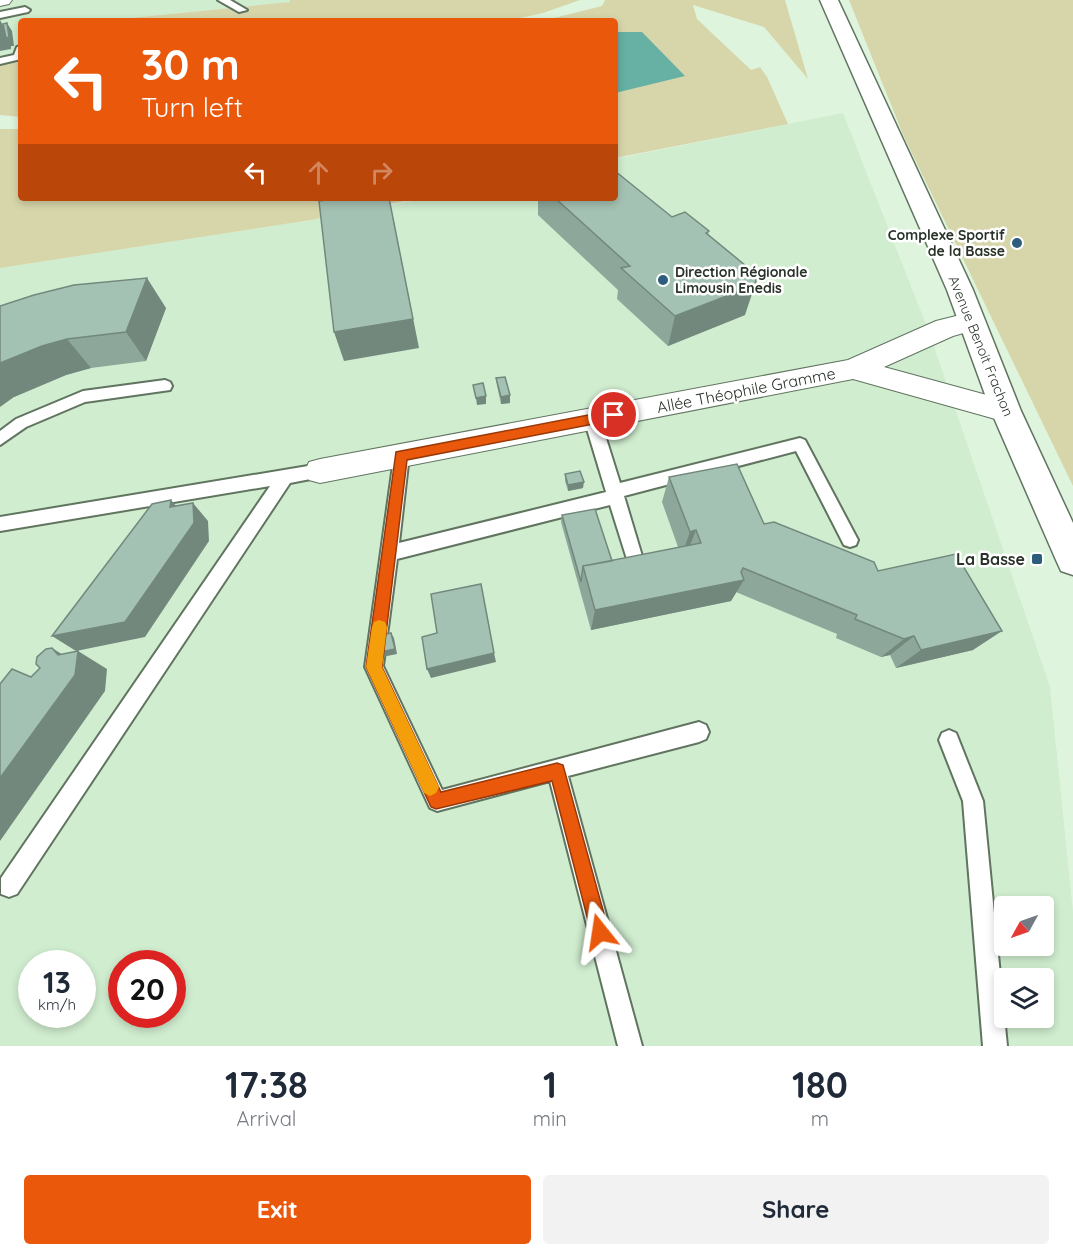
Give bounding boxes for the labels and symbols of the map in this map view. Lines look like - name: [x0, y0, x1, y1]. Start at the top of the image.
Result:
- place label: Complexe Sportif de la Basse: [888, 226, 1006, 260]
- marker: Complexe Sportif de la Basse: [1010, 236, 1024, 250]
- place label: Direction Régionale Limousin Enedis: [675, 263, 807, 297]
- marker: Direction Régionale Limousin Enedis: [656, 273, 670, 287]
- street label: Avenue Benoit Frachon: [945, 273, 1017, 419]
- street label: Allée Théophile Gramme: [655, 363, 837, 417]
- pin: [588, 389, 639, 440]
- place label: La Basse: [956, 549, 1025, 569]
- marker: La Basse: [1030, 552, 1044, 566]
- north arrow: [994, 896, 1054, 956]
- position arrow: [568, 900, 632, 964]
- speed limit sign: 20: [108, 950, 186, 1028]

